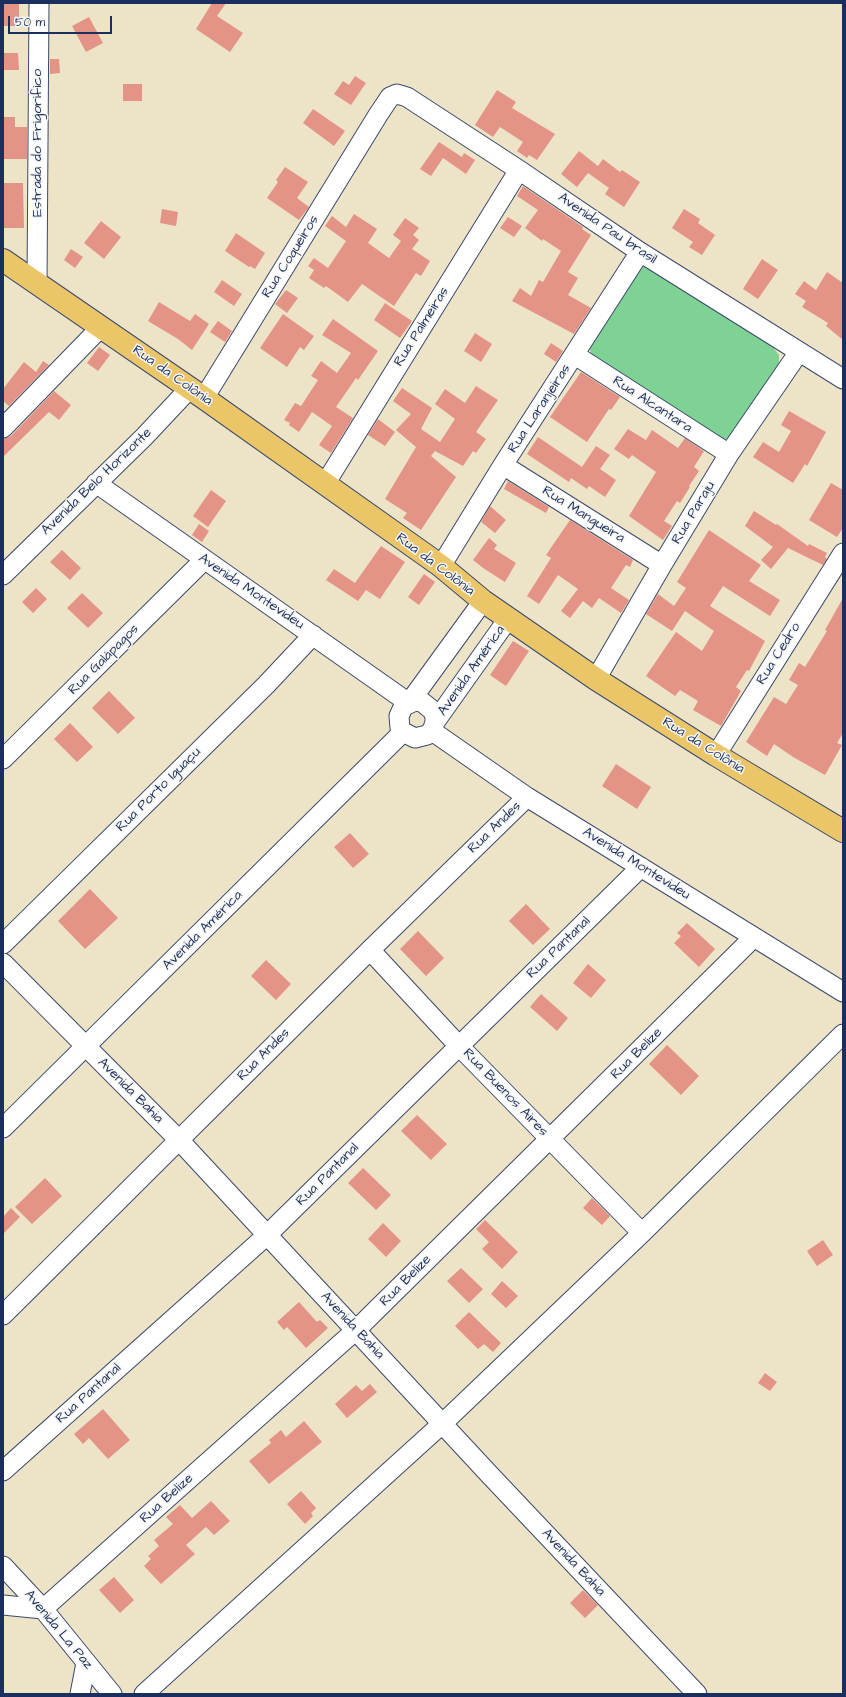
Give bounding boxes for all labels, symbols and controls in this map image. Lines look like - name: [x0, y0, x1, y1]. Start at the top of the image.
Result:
- scale bar: [10, 8, 114, 34]
- text: 50 m: [15, 14, 45, 31]
- street label: Estrada do Frigorifico: [30, 69, 46, 217]
- street label: Avenida Pau brasil: [554, 190, 660, 268]
- street label: Rua Coqueiros: [259, 213, 323, 301]
- street label: Rua Palmeiras: [391, 284, 453, 370]
- street label: Rua da Colônia: [129, 342, 215, 410]
- street label: Rua Laranjeiras: [505, 361, 575, 457]
- street label: Rua Alcantara: [609, 373, 695, 437]
- street label: Avenida Belo Horizonte: [38, 425, 156, 539]
- street label: Rua Paraju: [669, 479, 719, 547]
- street label: Rua Mangueira: [539, 483, 627, 547]
- street label: Rua da Colônia: [392, 530, 478, 600]
- street label: Avenida Montevideu: [195, 550, 307, 634]
- street label: Rua Cedro: [753, 620, 805, 688]
- street label: Rua Galápagos: [65, 621, 143, 699]
- street label: Avenida América: [435, 623, 509, 719]
- street label: Rua da Colônia: [659, 714, 747, 778]
- street label: Rua Porto Iguaçu: [113, 744, 205, 836]
- street label: Rua Andes: [465, 798, 525, 858]
- street label: Avenida Montevideu: [579, 824, 693, 904]
- street label: Avenida América: [160, 888, 246, 974]
- street label: Rua Pantanal: [524, 913, 594, 983]
- street label: Rua Andes: [234, 1025, 294, 1085]
- street label: Rua Belize: [608, 1025, 666, 1083]
- street label: Rua Buenos Aires: [459, 1046, 551, 1140]
- street label: Avenida Bahia: [94, 1055, 166, 1127]
- street label: Rua Pantanal: [293, 1140, 363, 1210]
- street label: Rua Belize: [377, 1252, 435, 1310]
- street label: Avenida Bahia: [317, 1289, 387, 1363]
- street label: Rua Pantanal: [53, 1360, 125, 1428]
- street label: Rua Belize: [137, 1471, 197, 1527]
- street label: Avenida Bahia: [538, 1526, 608, 1600]
- street label: Avenida La Paz: [20, 1587, 96, 1673]

